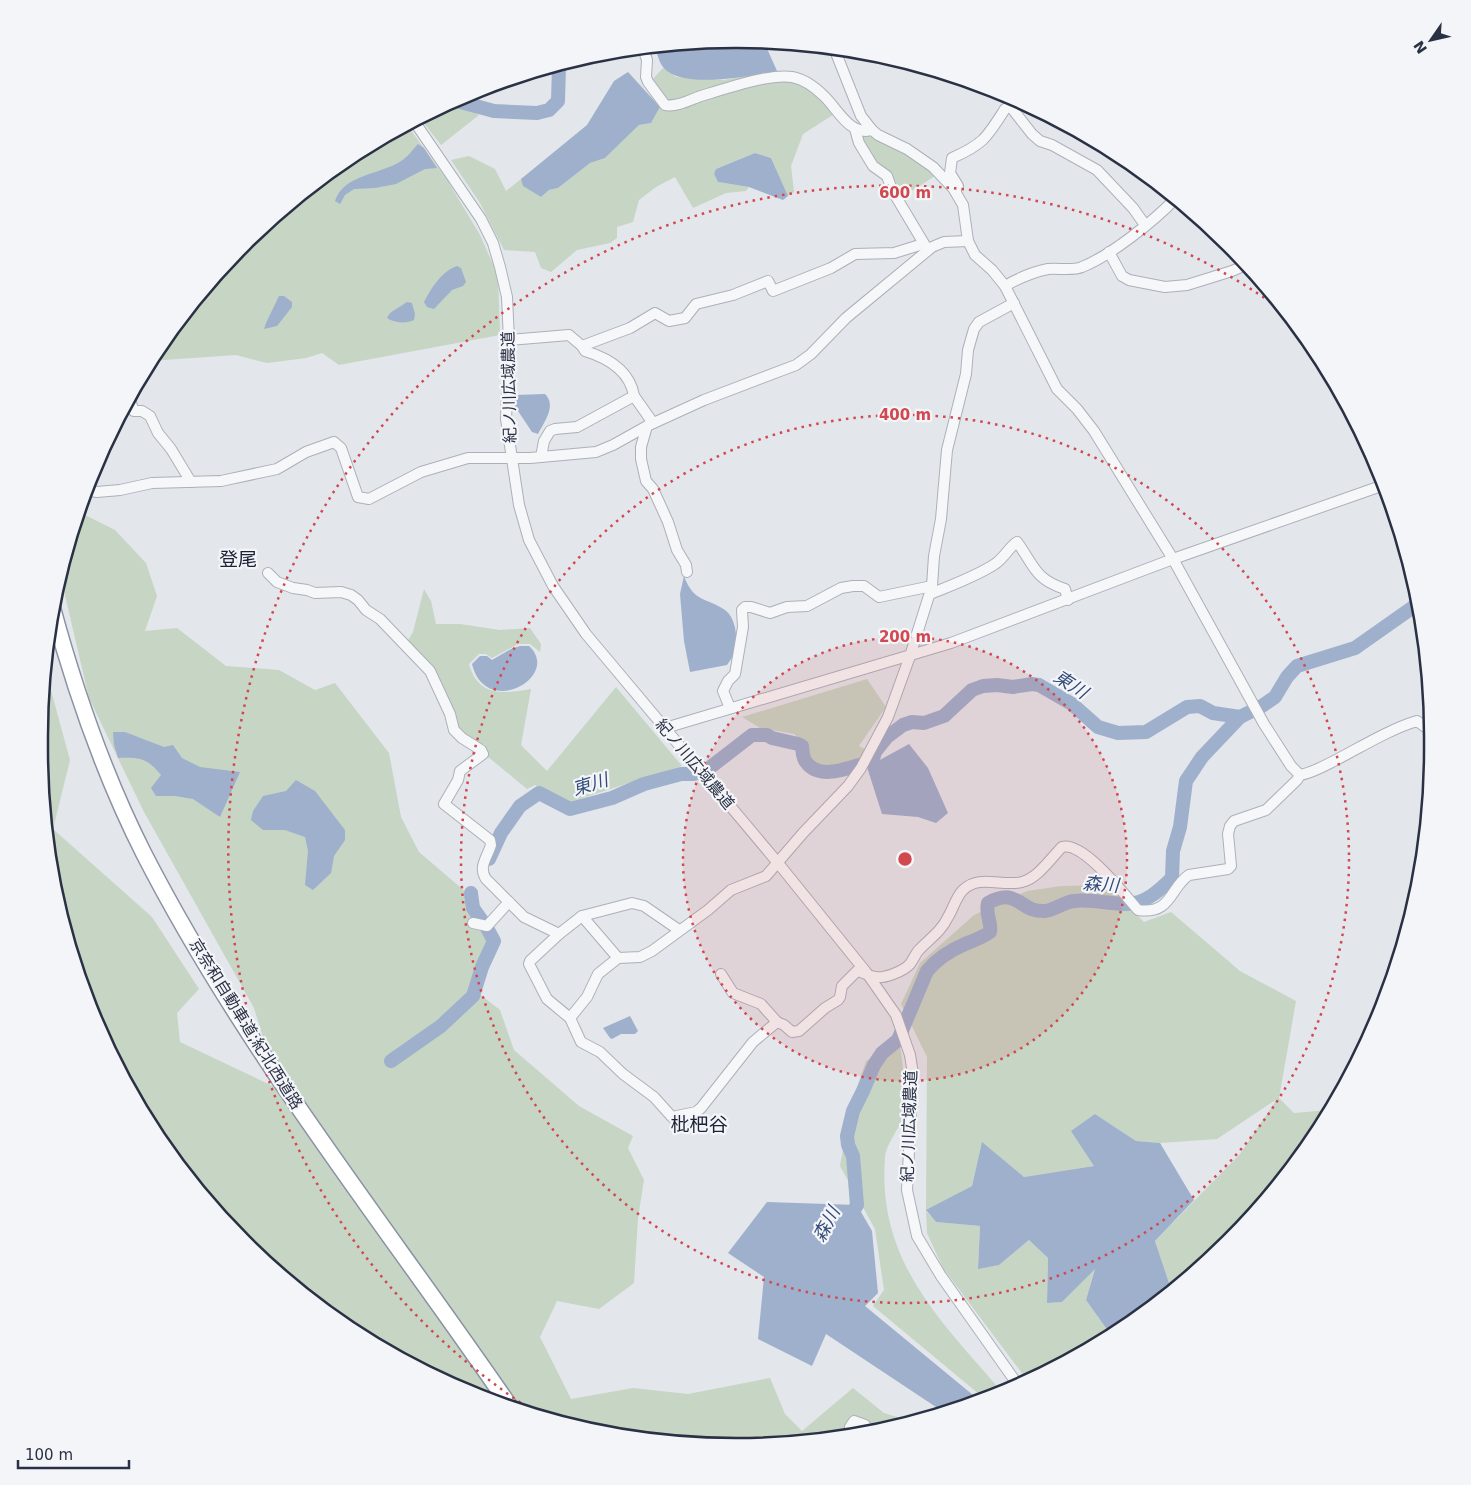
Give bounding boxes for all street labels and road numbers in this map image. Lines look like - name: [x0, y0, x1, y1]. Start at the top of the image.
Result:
- street label: 紀ノ川広域農道: [499, 331, 519, 443]
- street label: 紀ノ川広域農道: [652, 715, 738, 813]
- street label: 京奈和自動車道;紀北西道路: [186, 935, 306, 1113]
- street label: 紀ノ川広域農道: [898, 1070, 920, 1182]

